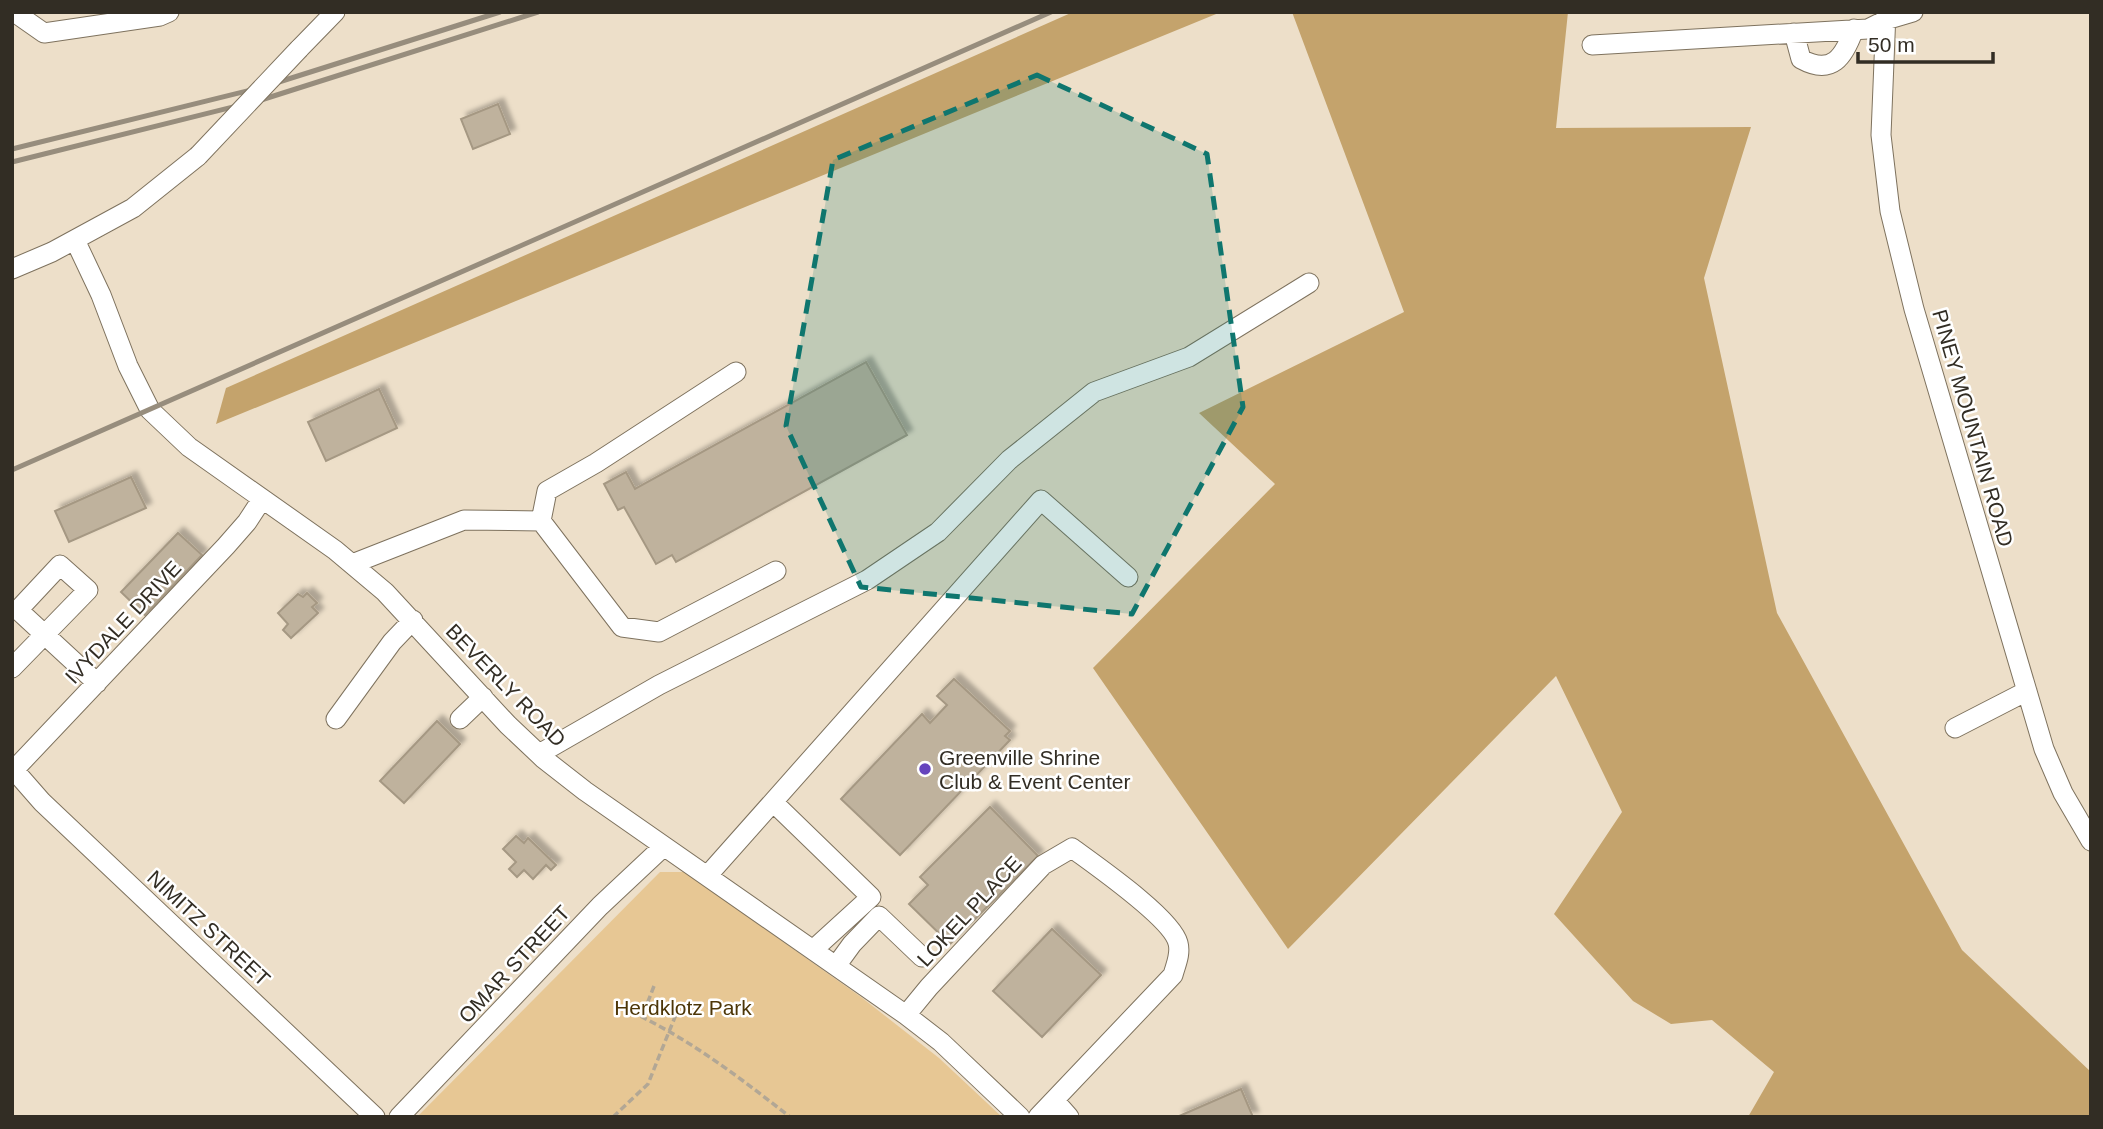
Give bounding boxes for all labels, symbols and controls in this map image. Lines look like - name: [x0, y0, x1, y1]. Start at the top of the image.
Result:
- scale bar: [1858, 21, 1993, 65]
- text: 50 m: [1868, 33, 1915, 56]
- street label: PINEY MOUNTAIN ROAD: [1928, 307, 2018, 549]
- street label: IVYDALE DRIVE: [60, 556, 186, 688]
- street label: BEVERLY ROAD: [442, 619, 570, 751]
- place label: Greenville Shrine Club & Event Center: [939, 746, 1130, 793]
- marker: Greenville Shrine Club & Event Center: [917, 761, 933, 777]
- street label: LOKEL PLACE: [912, 851, 1026, 971]
- street label: NIMITZ STREET: [143, 865, 275, 991]
- street label: OMAR STREET: [454, 901, 574, 1027]
- park label: Herdklotz Park: [614, 996, 752, 1019]

